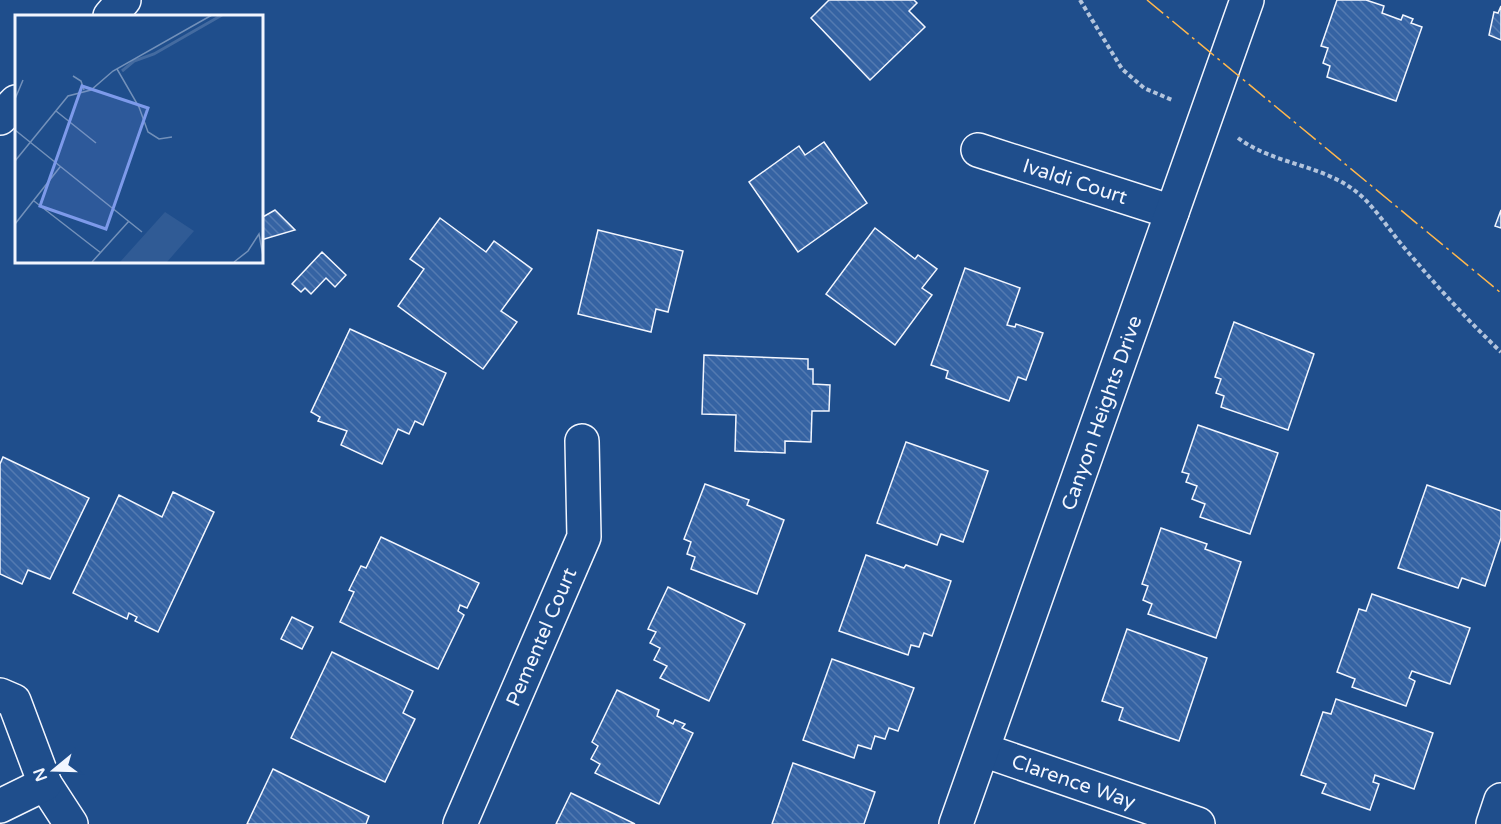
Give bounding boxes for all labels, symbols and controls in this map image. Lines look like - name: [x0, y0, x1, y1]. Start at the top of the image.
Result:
- inset map: [15, 15, 262, 262]
- street label: Ivaldi Court: [1020, 154, 1130, 210]
- street label: Canyon Heights Drive: [1057, 313, 1148, 514]
- street label: Pementel Court: [501, 564, 582, 710]
- north arrow: [24, 740, 84, 800]
- street label: Clarence Way: [1008, 750, 1139, 815]
- text: N: [29, 765, 52, 784]

